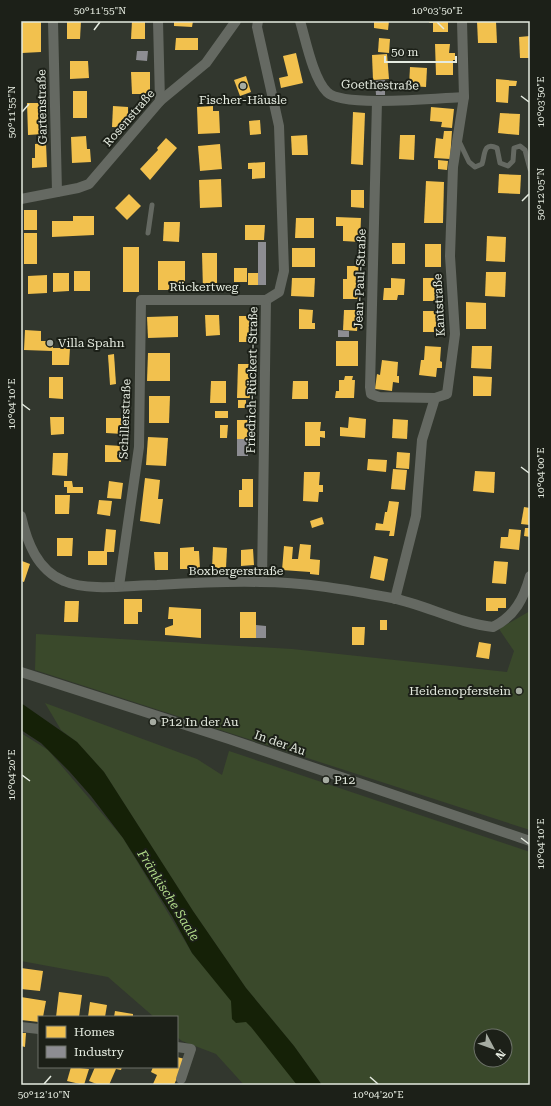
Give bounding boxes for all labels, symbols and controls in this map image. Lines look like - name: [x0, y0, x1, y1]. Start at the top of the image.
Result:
- text: 50°11'55"N: [74, 5, 126, 16]
- text: 10°03'50"E: [411, 5, 463, 16]
- scale bar: [385, 38, 456, 64]
- text: 50 m: [391, 45, 418, 59]
- street label: Gartenstraße: [34, 69, 50, 145]
- text: 10°03'50"E: [535, 76, 546, 128]
- street label: Goethestraße: [341, 77, 419, 93]
- marker: Fischer-Häusle: [238, 81, 248, 91]
- text: 50°11'55"N: [6, 86, 17, 138]
- street label: Rosenstraße: [100, 86, 158, 149]
- place label: Fischer-Häusle: [199, 93, 287, 107]
- text: 50°12'05"N: [535, 168, 546, 220]
- street label: Jean-Paul-Straße: [351, 228, 369, 329]
- street label: Kantstraße: [430, 273, 448, 337]
- street label: Rückertweg: [170, 280, 239, 294]
- street label: Friedrich-Rückert-Straße: [244, 306, 260, 454]
- place label: Villa Spahn: [58, 336, 125, 350]
- marker: Villa Spahn: [45, 338, 55, 348]
- text: 10°04'10"E: [6, 378, 17, 430]
- street label: Schillerstraße: [117, 378, 133, 459]
- text: 10°04'00"E: [535, 447, 546, 499]
- street label: Boxbergerstraße: [189, 564, 284, 578]
- place label: Heidenopferstein: [409, 684, 511, 698]
- marker: Heidenopferstein: [514, 686, 524, 696]
- place label: P12 In der Au: [161, 715, 239, 729]
- marker: P12 In der Au: [148, 717, 158, 727]
- street label: In der Au: [253, 728, 308, 758]
- text: 10°04'20"E: [6, 749, 17, 801]
- place label: P12: [334, 773, 355, 787]
- marker: P12: [321, 775, 331, 785]
- text: 10°04'10"E: [535, 818, 546, 870]
- water label: Fränkische Saale: [134, 846, 203, 944]
- legend: [38, 1016, 178, 1068]
- text: Homes: [74, 1025, 115, 1039]
- north arrow: [473, 1028, 513, 1068]
- text: Industry: [74, 1045, 125, 1059]
- text: N: [492, 1047, 508, 1062]
- text: 50°12'10"N: [18, 1089, 70, 1100]
- text: 10°04'20"E: [352, 1089, 404, 1100]

